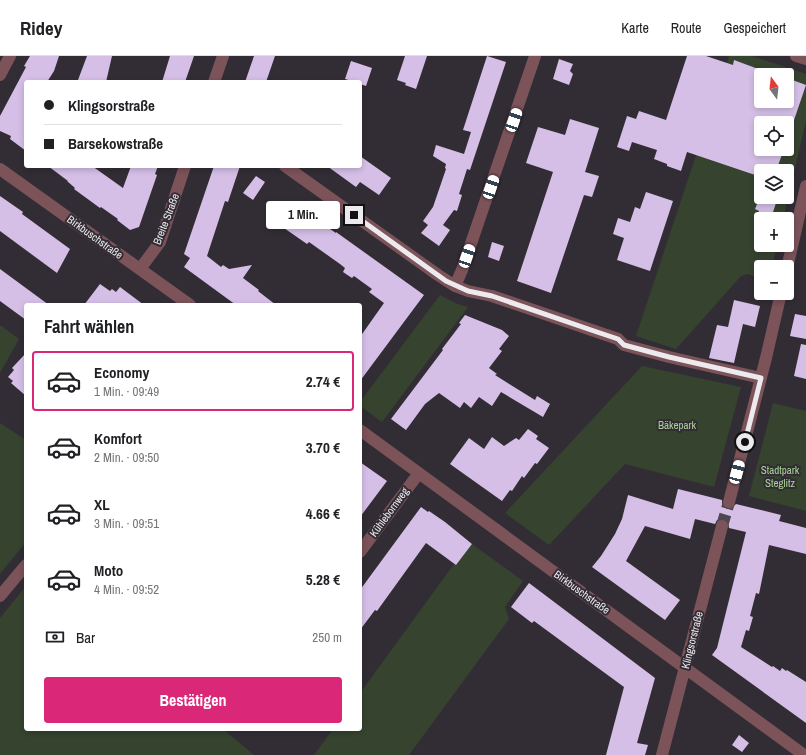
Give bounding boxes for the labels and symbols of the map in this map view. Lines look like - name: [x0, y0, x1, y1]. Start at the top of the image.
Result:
- north arrow: [754, 68, 794, 108]
- car: [504, 107, 524, 133]
- car: [481, 174, 501, 200]
- street label: Breite Straße: [150, 191, 182, 247]
- callout: 1 Min.: [266, 201, 340, 229]
- route end: [345, 206, 363, 224]
- street label: Birkbuschstraße: [64, 212, 126, 262]
- car: [457, 243, 477, 269]
- park label: Bäkepark: [658, 418, 697, 432]
- route start: [736, 433, 754, 451]
- car: [728, 459, 746, 485]
- park label: Stadtpark Steglitz: [761, 463, 800, 490]
- street label: Kühlebornweg: [366, 485, 412, 539]
- street label: Birkbuschstraße: [551, 567, 613, 617]
- street label: Klingsorstraße: [678, 610, 706, 670]

